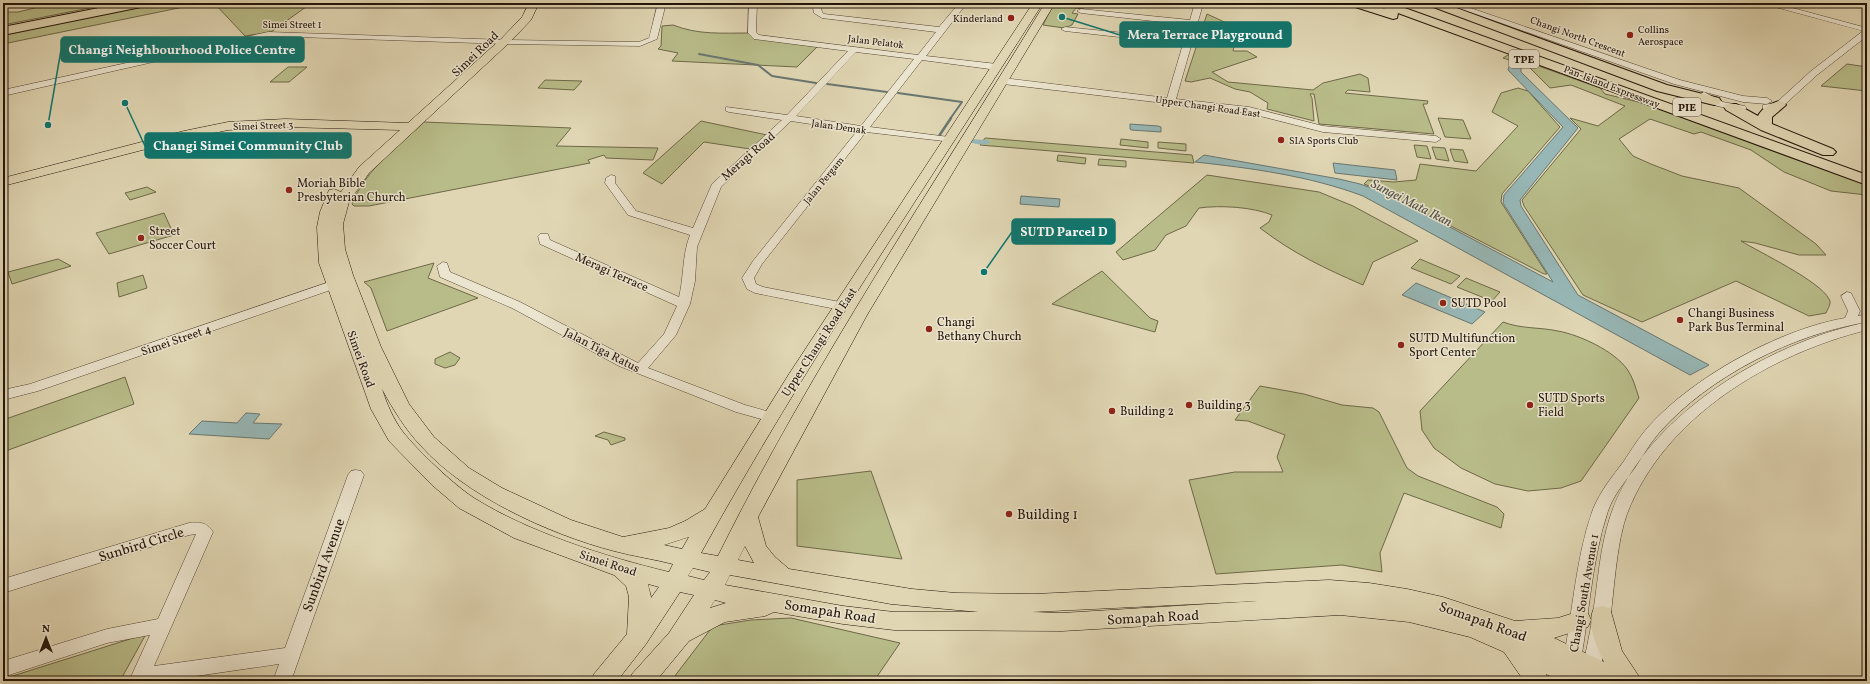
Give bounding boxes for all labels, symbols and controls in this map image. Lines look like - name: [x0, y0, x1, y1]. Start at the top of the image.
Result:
- place label: Kinderland: [953, 12, 1003, 26]
- marker: Kinderland: [1006, 13, 1016, 23]
- street label: Changi North Crescent: [1528, 13, 1628, 61]
- street label: Simei Street 1: [262, 18, 322, 32]
- callout: Mera Terrace Playground: [1120, 22, 1291, 47]
- place label: Collins Aerospace: [1638, 23, 1684, 49]
- text: Mera Terrace Playground: [1127, 27, 1283, 45]
- street label: Simei Road: [449, 28, 503, 81]
- marker: Collins Aerospace: [1625, 30, 1635, 40]
- street label: Jalan Pelatok: [847, 32, 905, 52]
- callout: Changi Neighbourhood Police Centre: [61, 37, 304, 62]
- text: Changi Neighbourhood Police Centre: [69, 42, 296, 60]
- road number: TPE: [1509, 50, 1539, 68]
- street label: Pan-Island Expressway: [1561, 62, 1662, 112]
- street label: Upper Changi Road East: [1154, 93, 1262, 121]
- road number: PIE: [1673, 98, 1701, 116]
- street label: Jalan Demak: [810, 116, 868, 138]
- street label: Simei Street 3: [233, 118, 294, 134]
- street label: Meragi Road: [718, 129, 779, 185]
- callout: Changi Simei Community Club: [145, 133, 351, 158]
- place label: SIA Sports Club: [1289, 134, 1359, 148]
- marker: SIA Sports Club: [1276, 135, 1286, 145]
- text: Changi Simei Community Club: [153, 138, 343, 156]
- street label: Jalan Pergam: [800, 154, 847, 207]
- place label: Moriah Bible Presbyterian Church: [297, 176, 406, 206]
- water label: Sungei Mata Ikan: [1367, 176, 1455, 232]
- marker: Moriah Bible Presbyterian Church: [284, 185, 294, 195]
- callout: SUTD Parcel D: [1012, 219, 1115, 244]
- place label: Street Soccer Court: [149, 224, 216, 254]
- text: SUTD Parcel D: [1020, 224, 1108, 242]
- marker: Street Soccer Court: [136, 233, 146, 243]
- street label: Meragi Terrace: [573, 250, 651, 296]
- street label: Upper Changi Road East: [778, 285, 861, 400]
- place label: SUTD Pool: [1451, 296, 1507, 312]
- marker: SUTD Pool: [1438, 298, 1448, 308]
- place label: Changi Business Park Bus Terminal: [1688, 306, 1785, 336]
- place label: Changi Bethany Church: [937, 315, 1022, 345]
- marker: Changi Business Park Bus Terminal: [1675, 315, 1685, 325]
- street label: Simei Street 4: [139, 321, 214, 360]
- marker: Changi Bethany Church: [924, 324, 934, 334]
- street label: Jalan Tiga Ratus: [561, 325, 642, 377]
- street label: Simei Road: [342, 329, 378, 390]
- place label: SUTD Multifunction Sport Center: [1409, 331, 1515, 361]
- marker: SUTD Multifunction Sport Center: [1396, 340, 1406, 350]
- place label: SUTD Sports Field: [1538, 391, 1605, 421]
- place label: Building 3: [1197, 398, 1251, 414]
- marker: Building 3: [1184, 400, 1194, 410]
- marker: SUTD Sports Field: [1525, 400, 1535, 410]
- place label: Building 2: [1120, 404, 1174, 420]
- marker: Building 2: [1107, 406, 1117, 416]
- place label: Building 1: [1017, 506, 1078, 525]
- marker: Building 1: [1004, 509, 1014, 519]
- street label: Sunbird Avenue: [299, 516, 350, 615]
- street label: Sunbird Circle: [96, 523, 187, 567]
- street label: Changi South Avenue 1: [1567, 533, 1603, 654]
- street label: Simei Road: [577, 547, 639, 581]
- street label: Somapah Road: [783, 596, 877, 629]
- street label: Somapah Road: [1436, 598, 1529, 647]
- street label: Somapah Road: [1106, 607, 1200, 630]
- north arrow: [26, 618, 66, 658]
- text: N: [42, 622, 50, 637]

